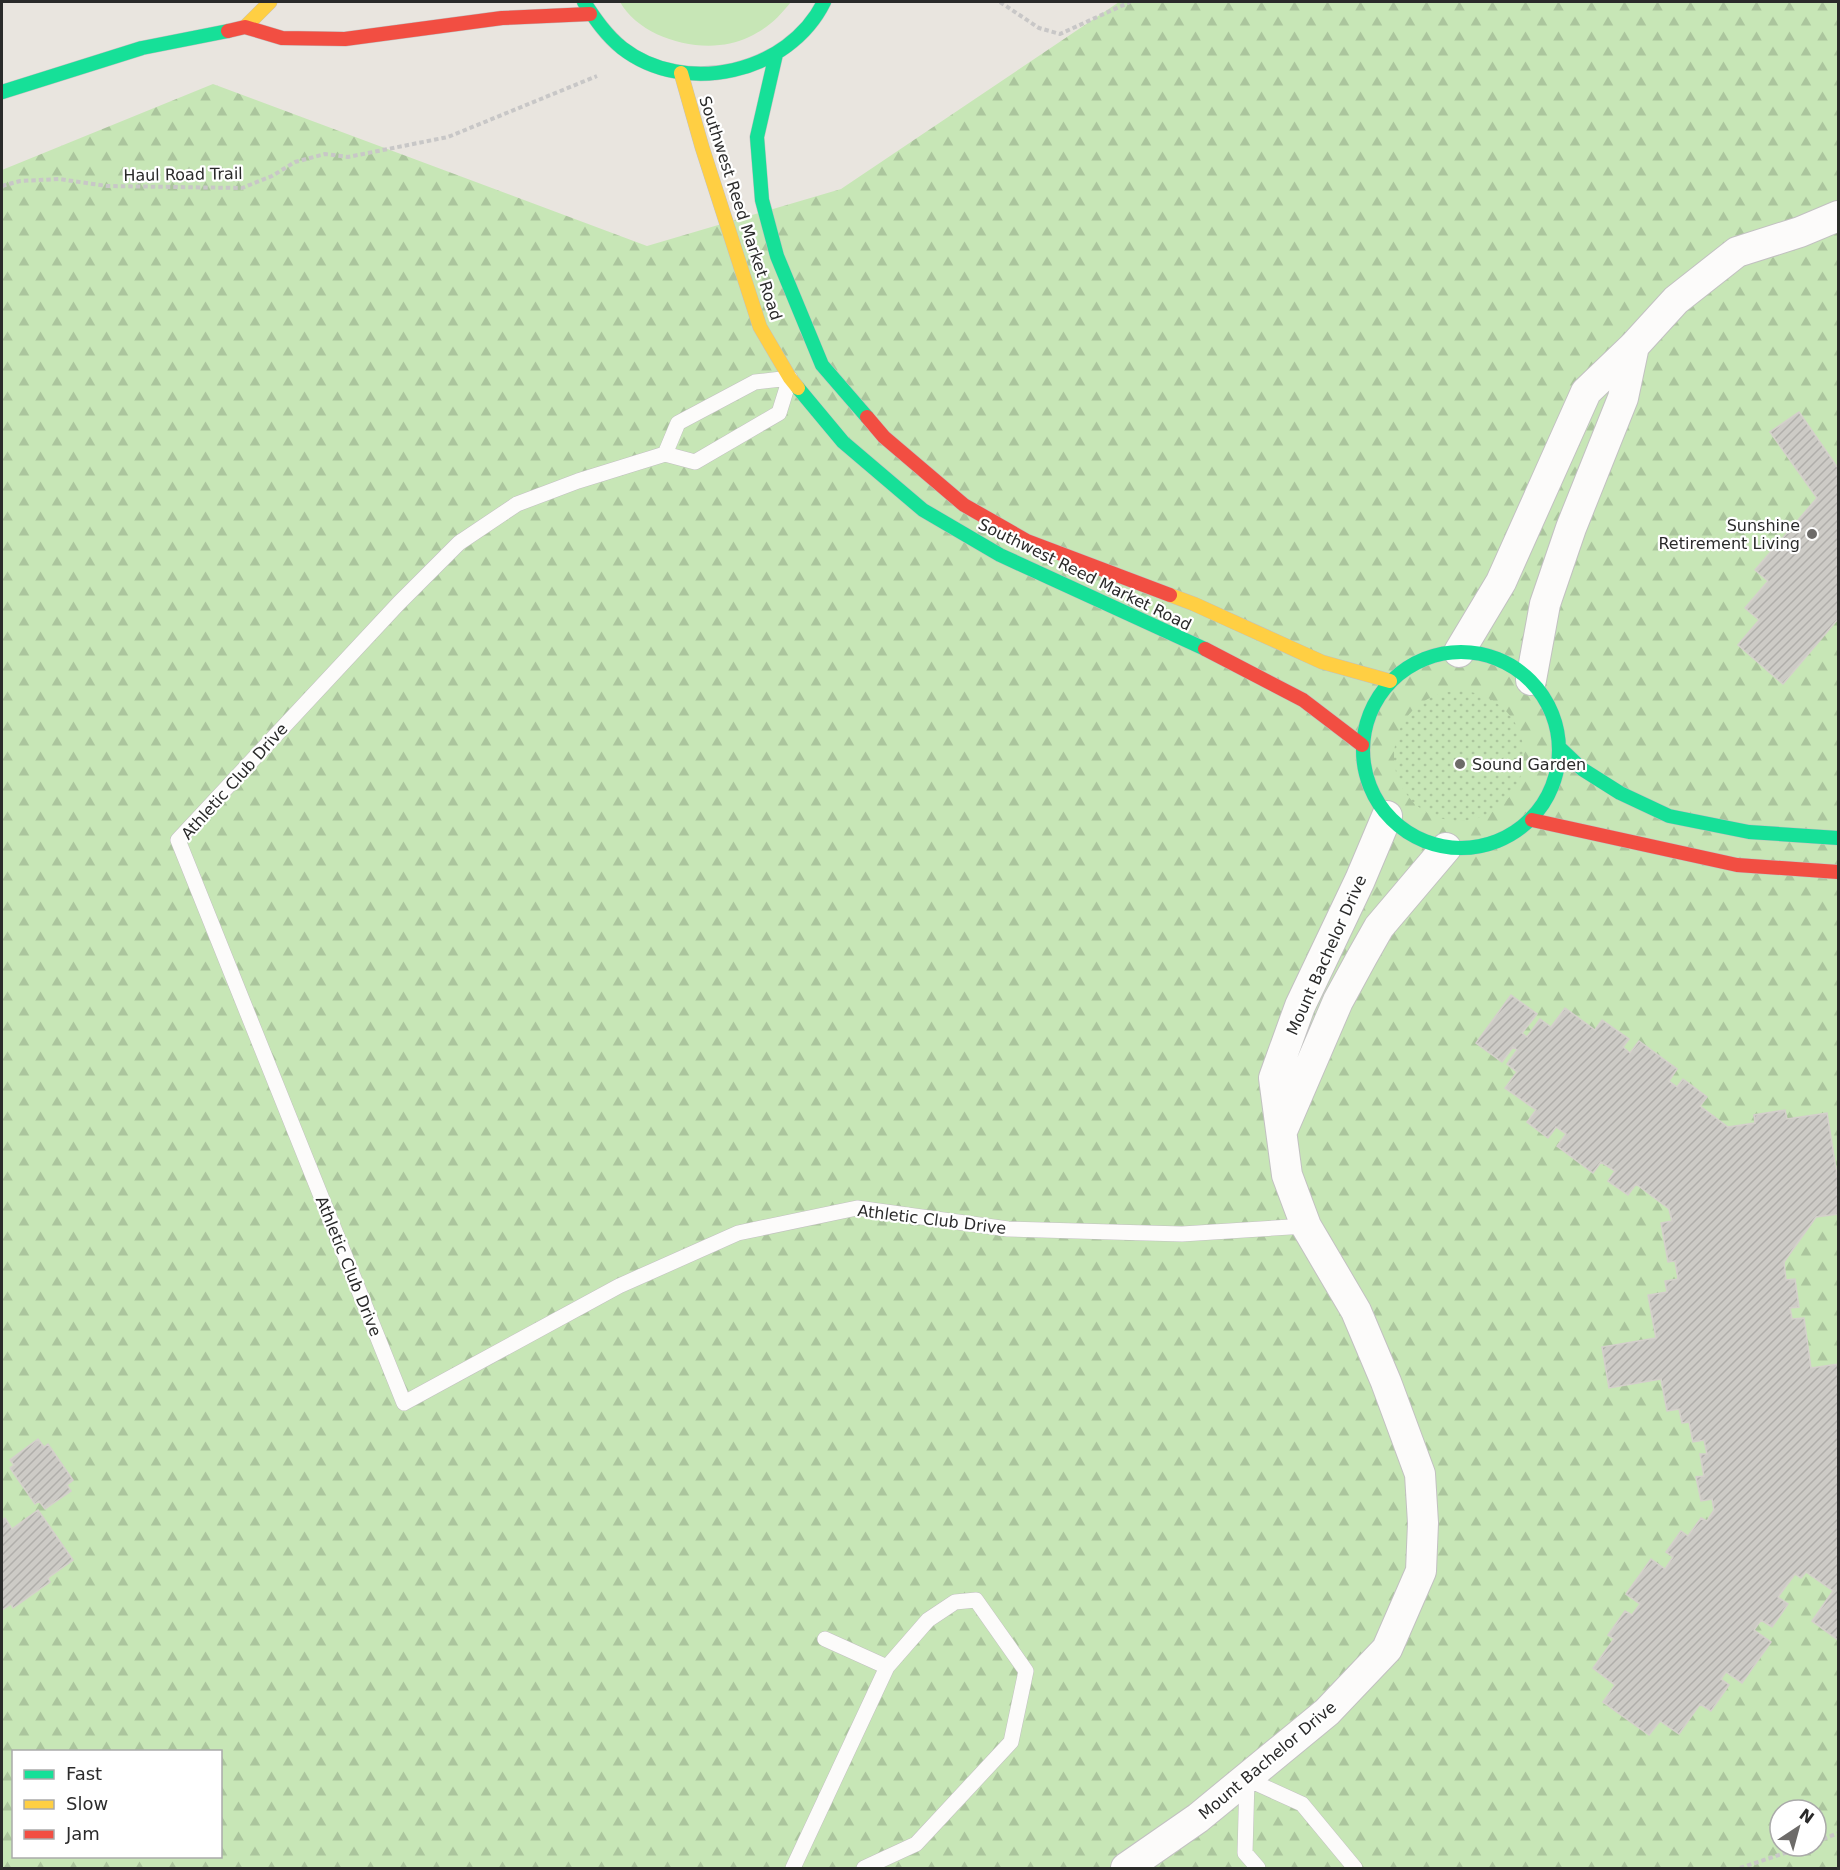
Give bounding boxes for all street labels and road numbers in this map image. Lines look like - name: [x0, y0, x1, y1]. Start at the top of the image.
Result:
- street label: Southwest Reed Market Road: [695, 94, 786, 323]
- street label: Haul Road Trail: [123, 164, 243, 185]
- street label: Southwest Reed Market Road: [975, 514, 1194, 634]
- street label: Athletic Club Drive: [177, 719, 291, 843]
- street label: Mount Bachelor Drive: [1283, 872, 1370, 1038]
- street label: Athletic Club Drive: [312, 1193, 385, 1339]
- street label: Athletic Club Drive: [857, 1201, 1007, 1238]
- street label: Mount Bachelor Drive: [1195, 1697, 1340, 1823]

